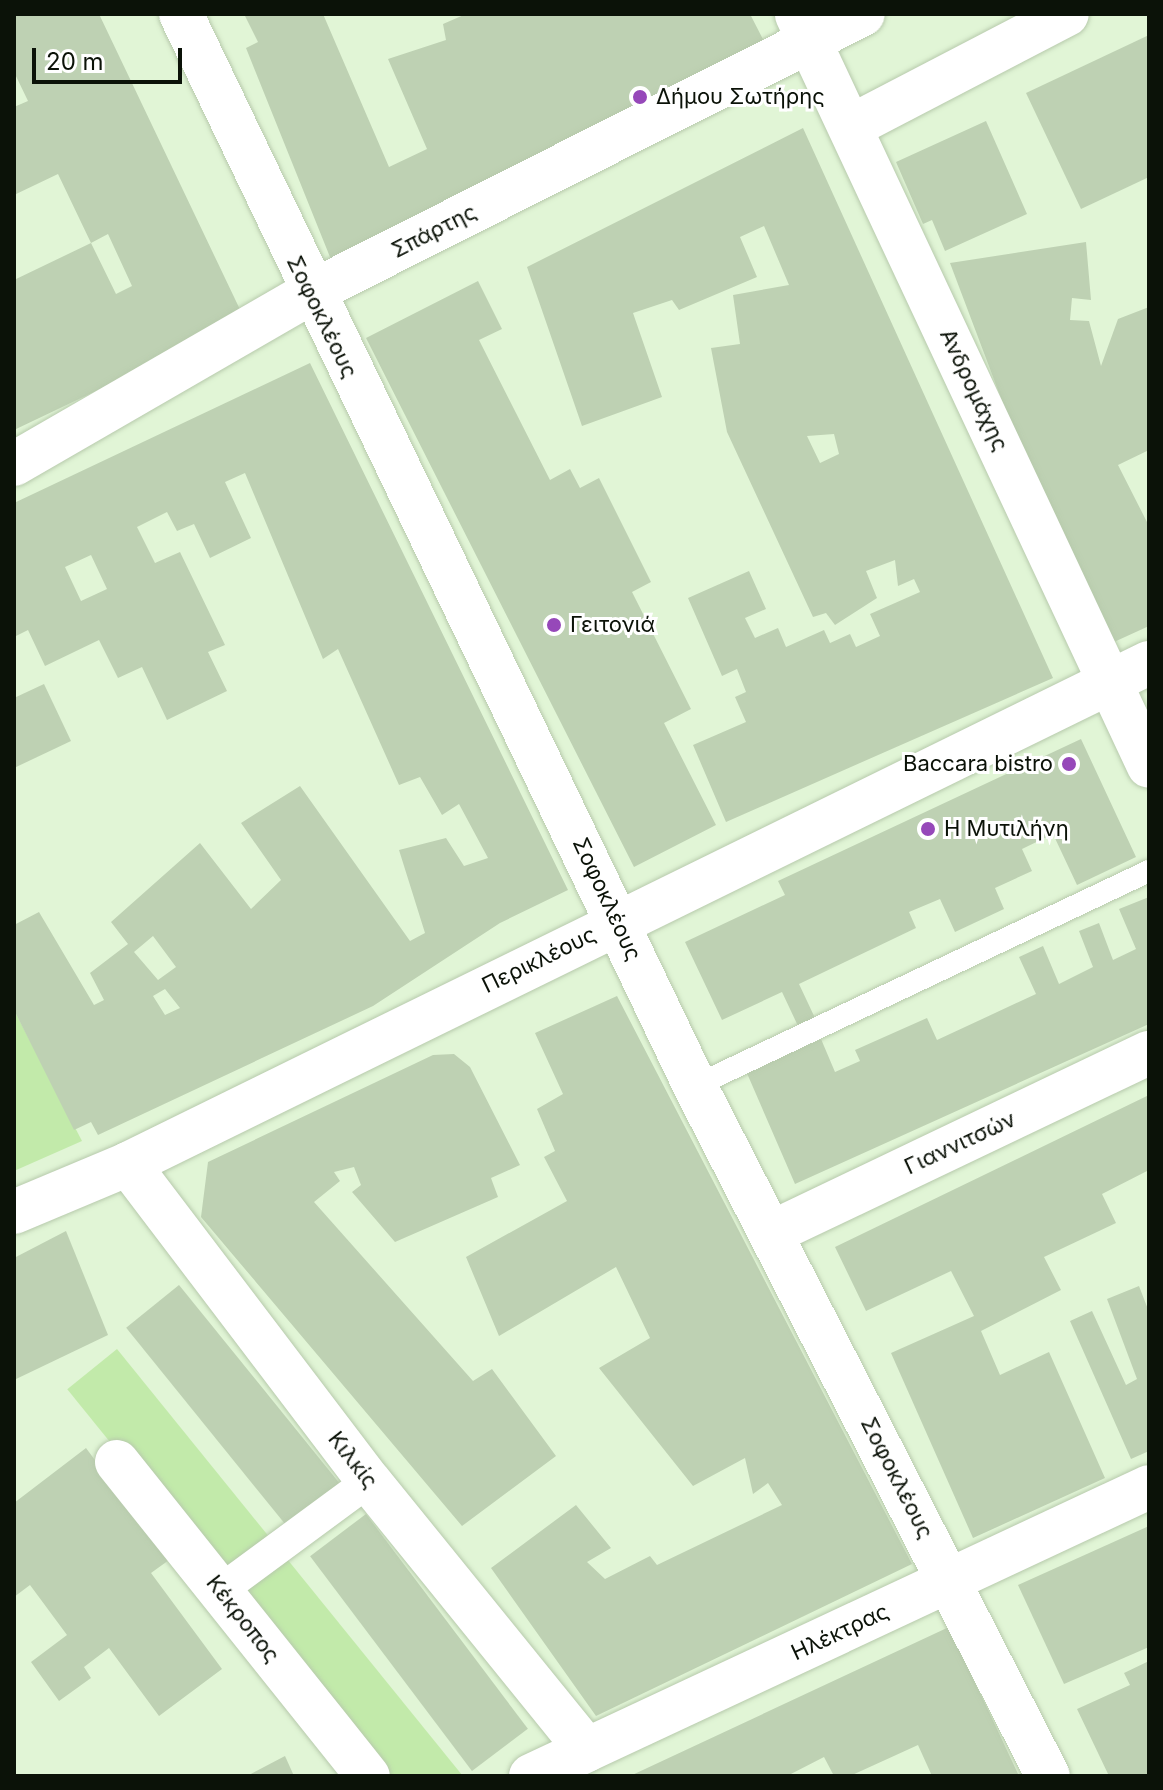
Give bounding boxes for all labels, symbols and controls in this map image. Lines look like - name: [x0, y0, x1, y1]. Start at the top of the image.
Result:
- scale bar: [36, 32, 186, 82]
- text: 20 m: [46, 47, 104, 76]
- place label: Δήμου Σωτήρης: [656, 84, 825, 110]
- marker: Δήμου Σωτήρης: [631, 88, 649, 106]
- street label: Σπάρτης: [387, 198, 481, 264]
- street label: Σοφοκλέους: [281, 252, 363, 382]
- street label: Ανδρομάχης: [934, 325, 1014, 455]
- place label: Γειτονιά: [570, 612, 655, 638]
- marker: Γειτονιά: [545, 616, 563, 634]
- place label: Baccara bistro: [903, 751, 1053, 777]
- marker: Baccara bistro: [1060, 755, 1078, 773]
- place label: Η Μυτιλήνη: [944, 816, 1069, 842]
- marker: Η Μυτιλήνη: [919, 820, 937, 838]
- street label: Σοφοκλέους: [567, 833, 647, 965]
- street label: Περικλέους: [478, 921, 600, 999]
- street label: Γιαννιτσών: [900, 1106, 1020, 1180]
- street label: Σοφοκλέους: [855, 1413, 939, 1543]
- street label: Κιλκίς: [323, 1426, 383, 1494]
- street label: Κέκροπος: [201, 1570, 285, 1668]
- street label: Ηλέκτρας: [787, 1598, 893, 1666]

